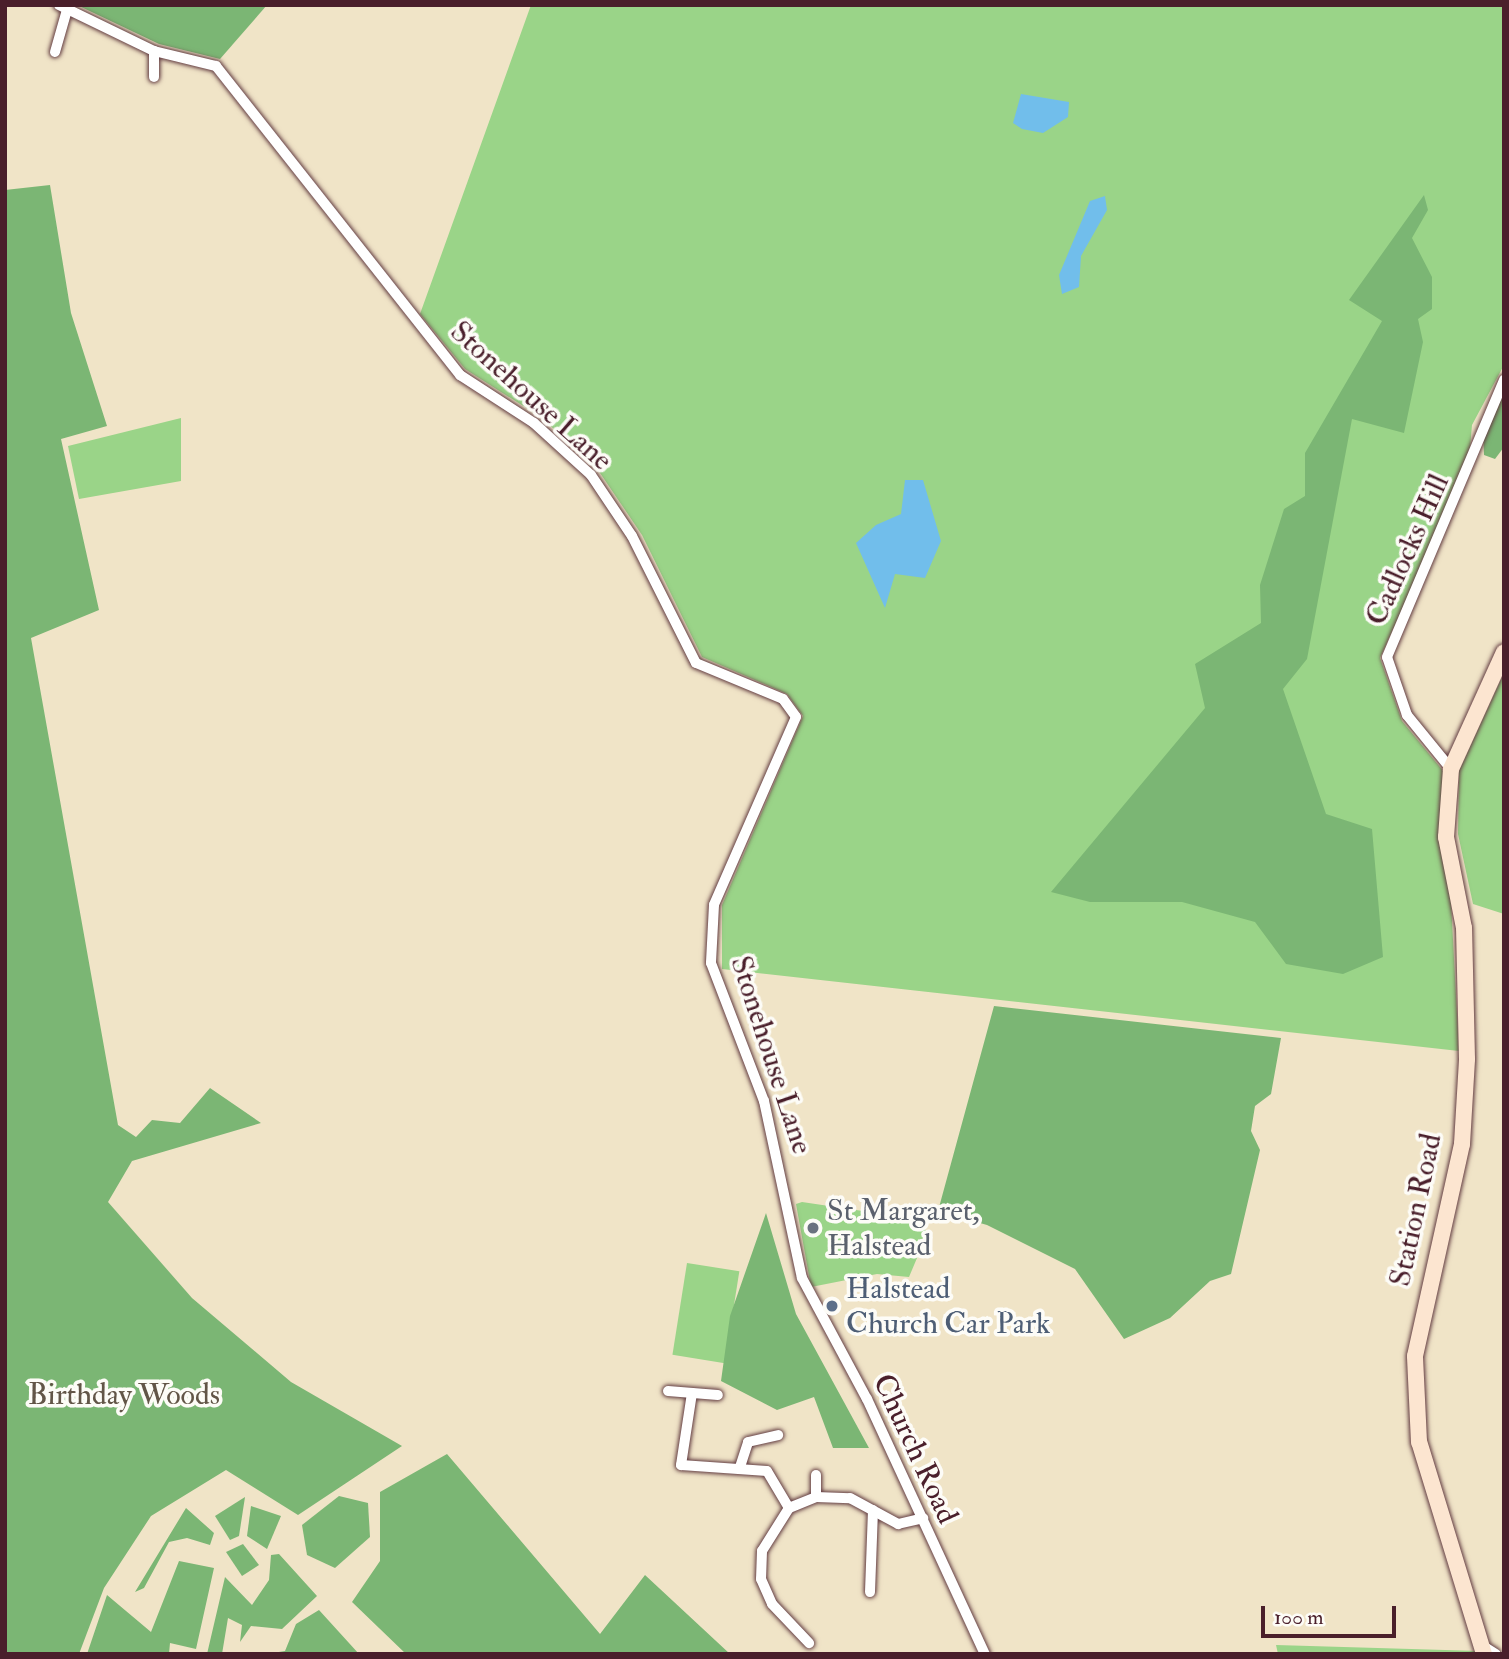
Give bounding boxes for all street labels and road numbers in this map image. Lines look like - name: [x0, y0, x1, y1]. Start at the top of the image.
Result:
- street label: Stonehouse Lane: [443, 314, 619, 478]
- street label: Cadlocks Hill: [1359, 469, 1457, 631]
- street label: Stonehouse Lane: [722, 952, 820, 1158]
- street label: Station Road: [1382, 1130, 1450, 1290]
- street label: Church Road: [865, 1368, 965, 1530]

